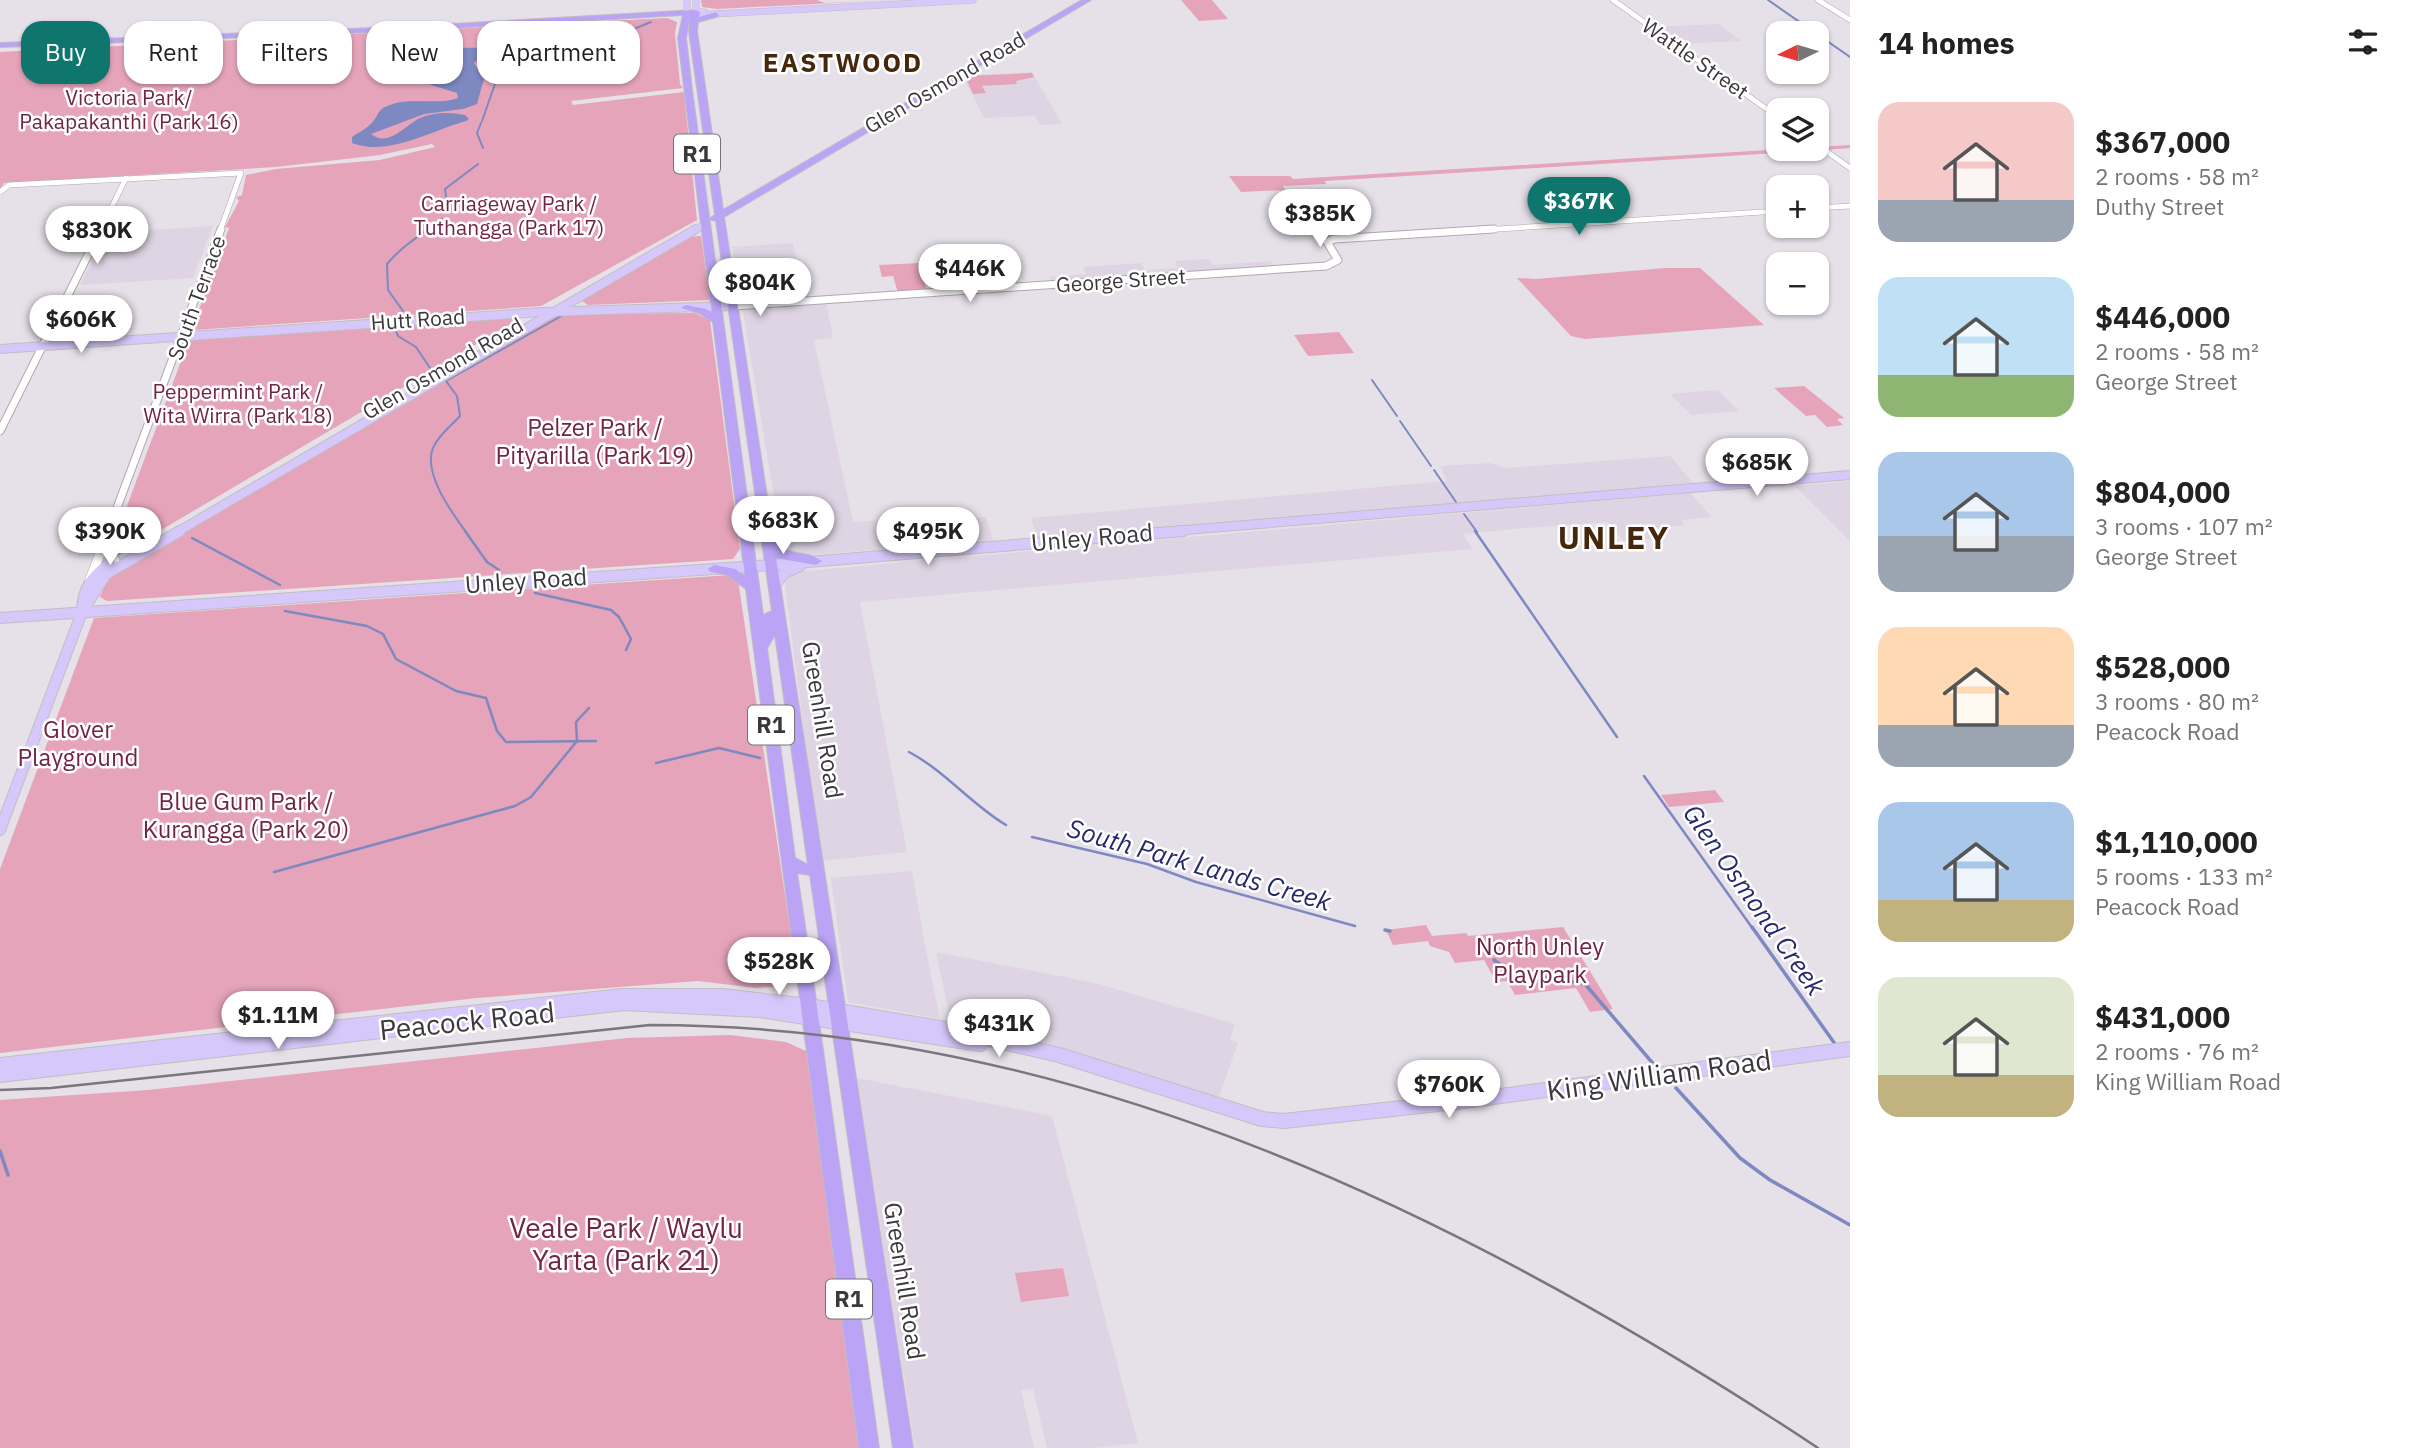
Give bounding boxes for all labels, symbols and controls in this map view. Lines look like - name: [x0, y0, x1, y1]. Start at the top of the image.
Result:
- street label: Wattle Street: [1637, 11, 1754, 105]
- chip: Buy: [21, 21, 110, 84]
- chip: Rent: [124, 21, 223, 84]
- chip: Filters: [237, 21, 352, 84]
- chip: New: [366, 21, 463, 84]
- chip: Apartment: [477, 21, 640, 84]
- north arrow: [1766, 21, 1829, 84]
- map controls: [1766, 21, 1829, 315]
- text: 14 homes: [1878, 23, 2015, 62]
- icon: filters: [2344, 23, 2382, 61]
- street label: Glen Osmond Road: [859, 25, 1030, 140]
- district label: EASTWOOD: [763, 45, 923, 79]
- park label: Victoria Park/ Pakapakanthi (Park 16): [19, 83, 239, 135]
- button: layers: [1766, 98, 1829, 161]
- text: $367,000: [2095, 122, 2230, 161]
- icon: home: [1934, 130, 2018, 214]
- road number: R1: [674, 134, 720, 174]
- text: 2 rooms · 58 m²: [2095, 161, 2259, 191]
- button: +: [1766, 175, 1829, 238]
- pin: $367K: [1530, 177, 1628, 237]
- text: $367K: [1543, 185, 1615, 215]
- park label: Carriageway Park / Tuthangga (Park 17): [414, 189, 604, 241]
- pin: $385K: [1271, 190, 1369, 249]
- text: Duthy Street: [2095, 191, 2224, 221]
- text: $385K: [1284, 197, 1356, 227]
- pin: $830K: [48, 206, 146, 266]
- text: $830K: [61, 214, 133, 244]
- street label: South Terrace: [161, 231, 232, 364]
- pin: $446K: [921, 244, 1019, 304]
- text: $446K: [934, 252, 1006, 282]
- button: −: [1766, 252, 1829, 315]
- pin: $804K: [711, 258, 809, 318]
- street label: George Street: [1055, 261, 1187, 299]
- text: $804K: [724, 266, 796, 296]
- pin: $606K: [32, 296, 130, 355]
- text: $446,000: [2095, 297, 2230, 336]
- street label: Hutt Road: [370, 302, 466, 336]
- text: $606K: [45, 303, 117, 333]
- icon: home: [1934, 305, 2018, 389]
- street label: Glen Osmond Road: [357, 311, 528, 426]
- text: 2 rooms · 58 m²: [2095, 336, 2259, 366]
- text: George Street: [2095, 366, 2238, 396]
- park label: Peppermint Park / Wita Wirra (Park 18): [143, 377, 333, 429]
- park label: Pelzer Park / Pityarilla (Park 19): [496, 411, 694, 471]
- pin: $685K: [1708, 438, 1806, 498]
- text: $685K: [1721, 446, 1793, 476]
- text: $804,000: [2095, 472, 2230, 511]
- icon: home: [1934, 480, 2018, 564]
- pin: $683K: [734, 496, 832, 556]
- text: $683K: [747, 504, 819, 534]
- pin: $390K: [61, 508, 159, 567]
- pin: $495K: [879, 508, 977, 567]
- text: 3 rooms · 107 m²: [2095, 511, 2273, 541]
- text: $390K: [74, 515, 146, 545]
- text: $495K: [892, 515, 964, 545]
- street label: Unley Road: [1030, 516, 1154, 558]
- district label: UNLEY: [1558, 516, 1670, 558]
- text: George Street: [2095, 541, 2238, 571]
- street label: Unley Road: [464, 560, 588, 600]
- street label: Greenhill Road: [795, 639, 851, 801]
- text: $528,000: [2095, 647, 2230, 686]
- icon: home: [1934, 655, 2018, 739]
- text: 3 rooms · 80 m²: [2095, 686, 2259, 716]
- road number: R1: [748, 706, 794, 744]
- park label: Glover Playground: [17, 713, 139, 773]
- text: Peacock Road: [2095, 716, 2240, 746]
- park label: Blue Gum Park / Kurangga (Park 20): [143, 785, 349, 845]
- water label: Glen Osmond Creek: [1676, 797, 1834, 1002]
- water label: South Park Lands Creek: [1063, 810, 1336, 918]
- text: $1,110,000: [2095, 822, 2258, 861]
- icon: home: [1934, 830, 2018, 914]
- text: 5 rooms · 133 m²: [2095, 861, 2273, 891]
- text: Peacock Road: [2095, 891, 2240, 921]
- park label: North Unley Playpark: [1476, 930, 1604, 990]
- pin: $528K: [730, 937, 828, 997]
- text: $528K: [743, 945, 815, 975]
- pin: $1.11M: [221, 992, 335, 1051]
- street label: Peacock Road: [377, 993, 556, 1048]
- text: $431,000: [2095, 997, 2230, 1036]
- text: $1.11M: [237, 999, 319, 1029]
- pin: $431K: [950, 1000, 1048, 1059]
- icon: home: [1934, 1005, 2018, 1089]
- text: $431K: [963, 1007, 1035, 1037]
- text: 2 rooms · 76 m²: [2095, 1036, 2259, 1066]
- street label: King William Road: [1544, 1040, 1774, 1109]
- pin: $760K: [1400, 1060, 1498, 1120]
- text: King William Road: [2095, 1066, 2281, 1096]
- text: $760K: [1413, 1068, 1485, 1098]
- street label: Greenhill Road: [877, 1200, 933, 1362]
- park label: Veale Park / Waylu Yarta (Park 21): [509, 1209, 743, 1278]
- road number: R1: [826, 1280, 872, 1318]

